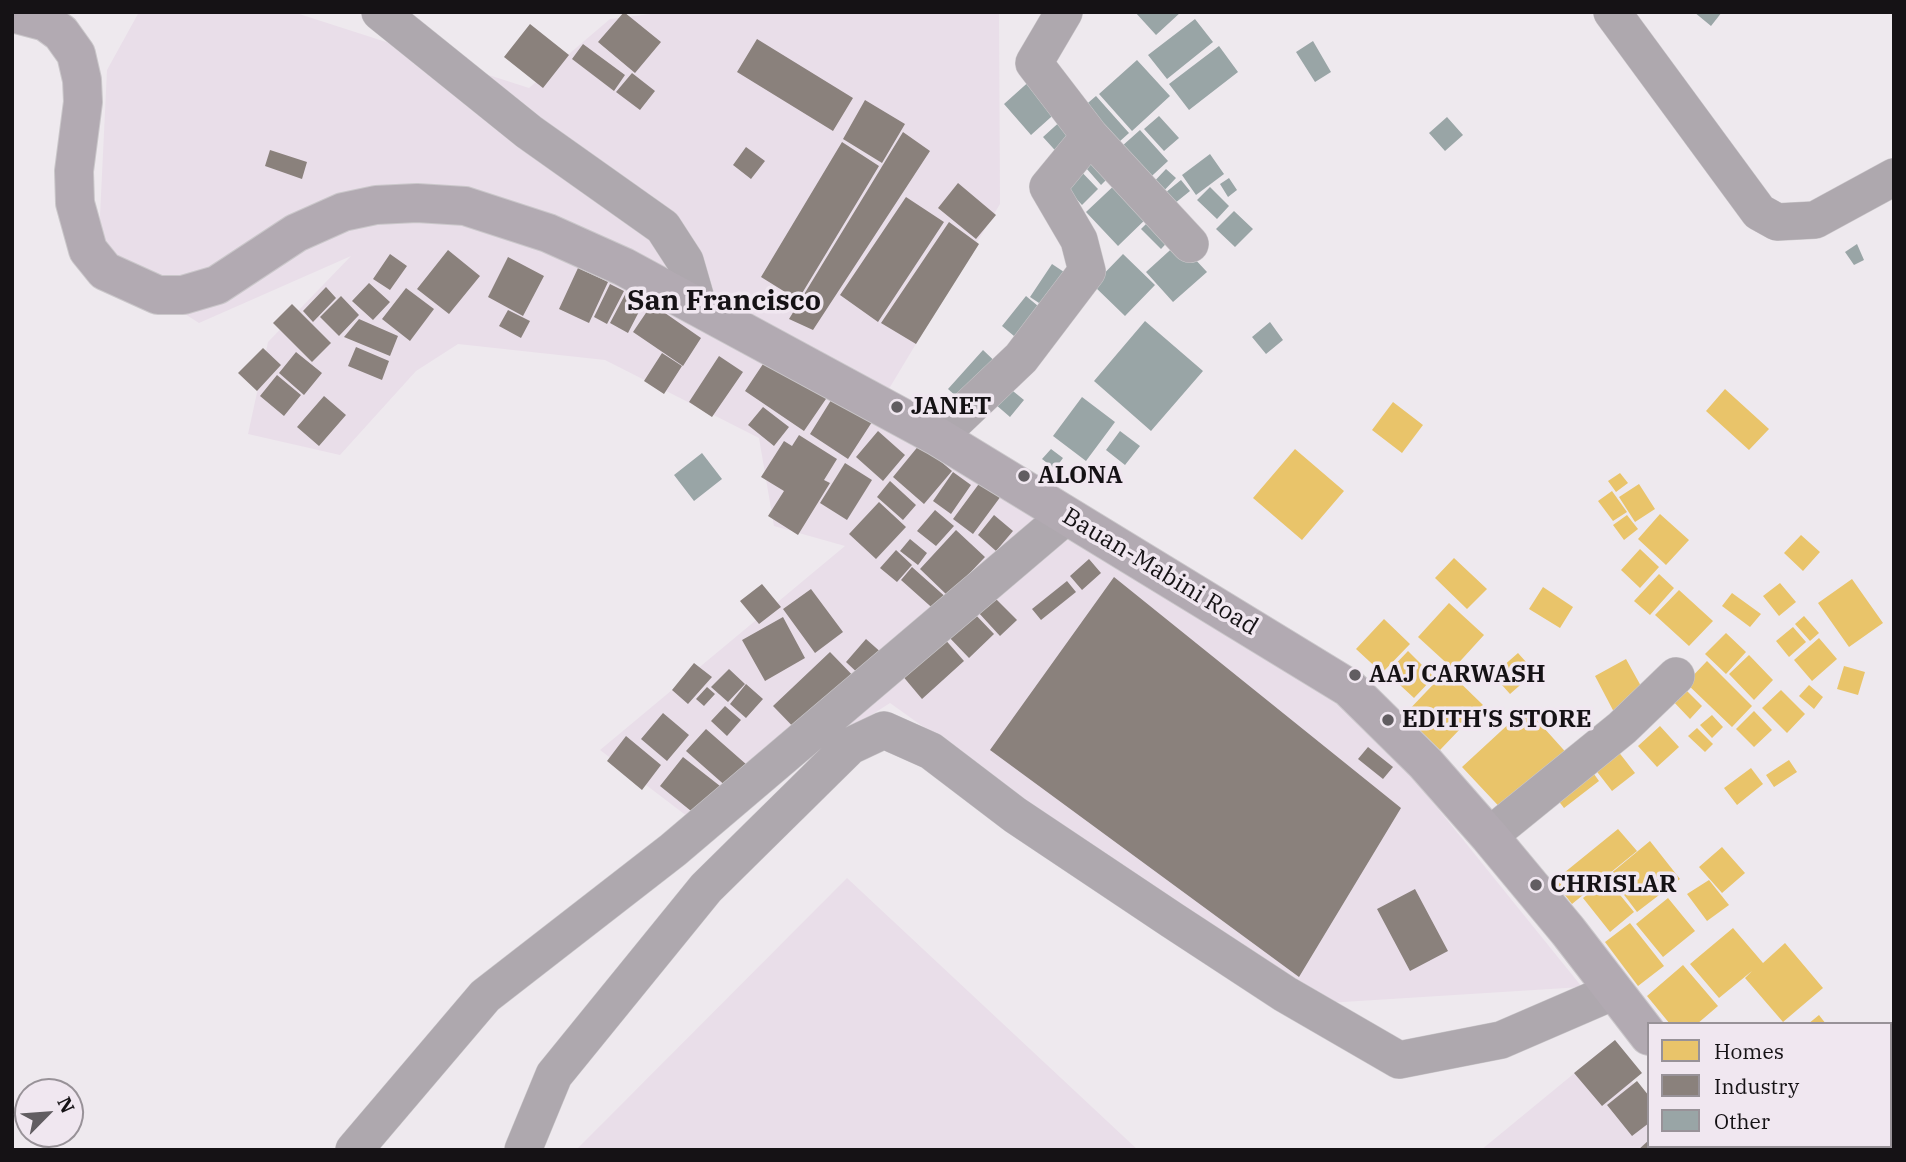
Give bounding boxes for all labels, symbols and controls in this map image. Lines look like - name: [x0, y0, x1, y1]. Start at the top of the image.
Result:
- district label: San Francisco: [627, 285, 821, 319]
- place label: JANET: [911, 393, 991, 421]
- marker: JANET: [889, 399, 905, 415]
- place label: ALONA: [1038, 462, 1123, 490]
- marker: ALONA: [1016, 468, 1032, 484]
- street label: Bauan-Mabini Road: [1057, 502, 1263, 642]
- place label: AAJ CARWASH: [1369, 661, 1545, 689]
- marker: AAJ CARWASH: [1347, 667, 1363, 683]
- place label: EDITH'S STORE: [1402, 706, 1592, 734]
- marker: EDITH'S STORE: [1380, 712, 1396, 728]
- place label: CHRISLAR: [1550, 871, 1677, 899]
- marker: CHRISLAR: [1528, 877, 1544, 893]
- legend: [1647, 1022, 1892, 1148]
- text: Homes: [1714, 1037, 1784, 1065]
- text: Industry: [1714, 1072, 1799, 1100]
- north arrow: [14, 1078, 84, 1148]
- text: N: [52, 1093, 80, 1117]
- text: Other: [1714, 1107, 1770, 1135]

